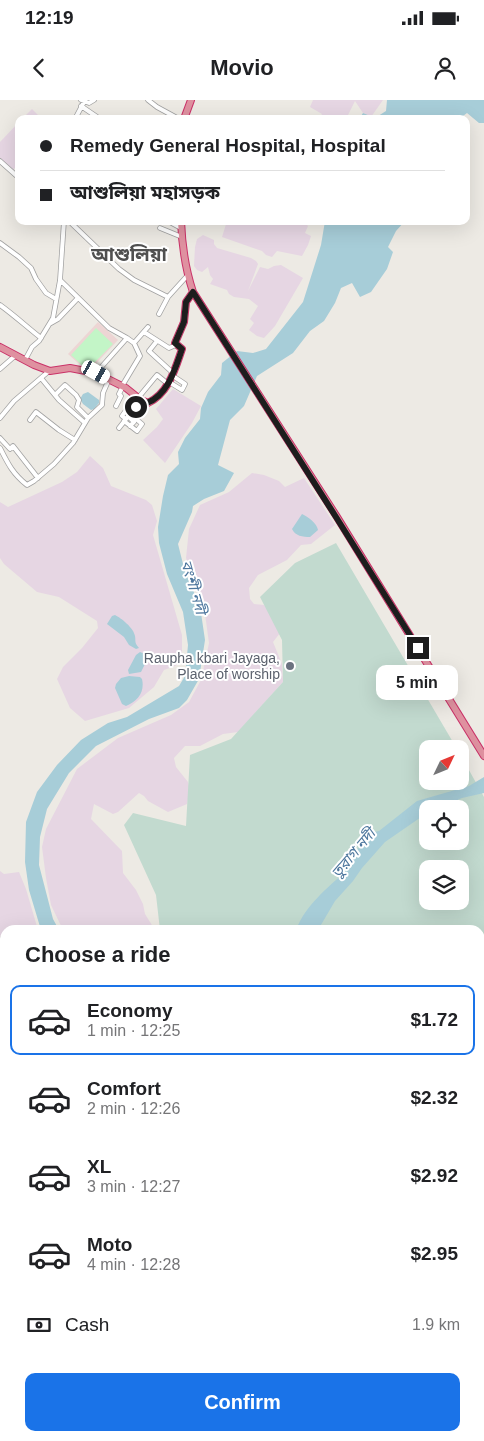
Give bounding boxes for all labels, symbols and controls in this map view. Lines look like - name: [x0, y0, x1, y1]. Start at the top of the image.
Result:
- text: 12:19: [25, 7, 74, 28]
- icon: back: [25, 54, 53, 82]
- icon: person: [431, 54, 459, 82]
- text: Movio: [210, 55, 274, 80]
- text: Remedy General Hospital, Hospital: [70, 135, 386, 156]
- text: আশুলিয়া মহাসড়ক: [70, 182, 220, 203]
- district label: আশুলিয়া: [90, 244, 167, 265]
- car: [79, 358, 112, 386]
- route start: [125, 396, 147, 418]
- water label: বংশী নদী: [178, 558, 211, 619]
- route end: [407, 637, 429, 659]
- place label: Raupha kbari Jayaga, Place of worship: [144, 650, 280, 682]
- marker: Raupha kbari Jayaga, Place of worship: [284, 660, 296, 672]
- callout: 5 min: [377, 666, 459, 700]
- text: 5 min: [396, 674, 438, 691]
- north arrow: [419, 740, 469, 790]
- map controls: [419, 740, 469, 910]
- button: locate: [419, 800, 469, 850]
- water label: তুরাগ নদী: [328, 823, 381, 882]
- button: layers: [419, 860, 469, 910]
- text: Choose a ride: [25, 942, 170, 967]
- icon: car: [27, 998, 72, 1043]
- text: Economy: [87, 1000, 173, 1021]
- text: $1.72: [410, 1009, 458, 1030]
- text: 1 min · 12:25: [87, 1022, 180, 1039]
- icon: car: [27, 1076, 72, 1121]
- text: Comfort: [87, 1078, 161, 1099]
- text: $2.32: [410, 1087, 458, 1108]
- text: 2 min · 12:26: [87, 1100, 180, 1117]
- icon: car: [27, 1154, 72, 1199]
- text: XL: [87, 1156, 111, 1177]
- text: $2.92: [410, 1165, 458, 1186]
- text: 3 min · 12:27: [87, 1178, 180, 1195]
- icon: car: [27, 1232, 72, 1277]
- text: Moto: [87, 1234, 132, 1255]
- text: $2.95: [410, 1243, 458, 1264]
- text: 4 min · 12:28: [87, 1256, 180, 1273]
- icon: cash: [25, 1311, 53, 1339]
- text: Cash: [65, 1314, 109, 1335]
- text: 1.9 km: [412, 1316, 460, 1333]
- button: Confirm: [25, 1373, 460, 1431]

